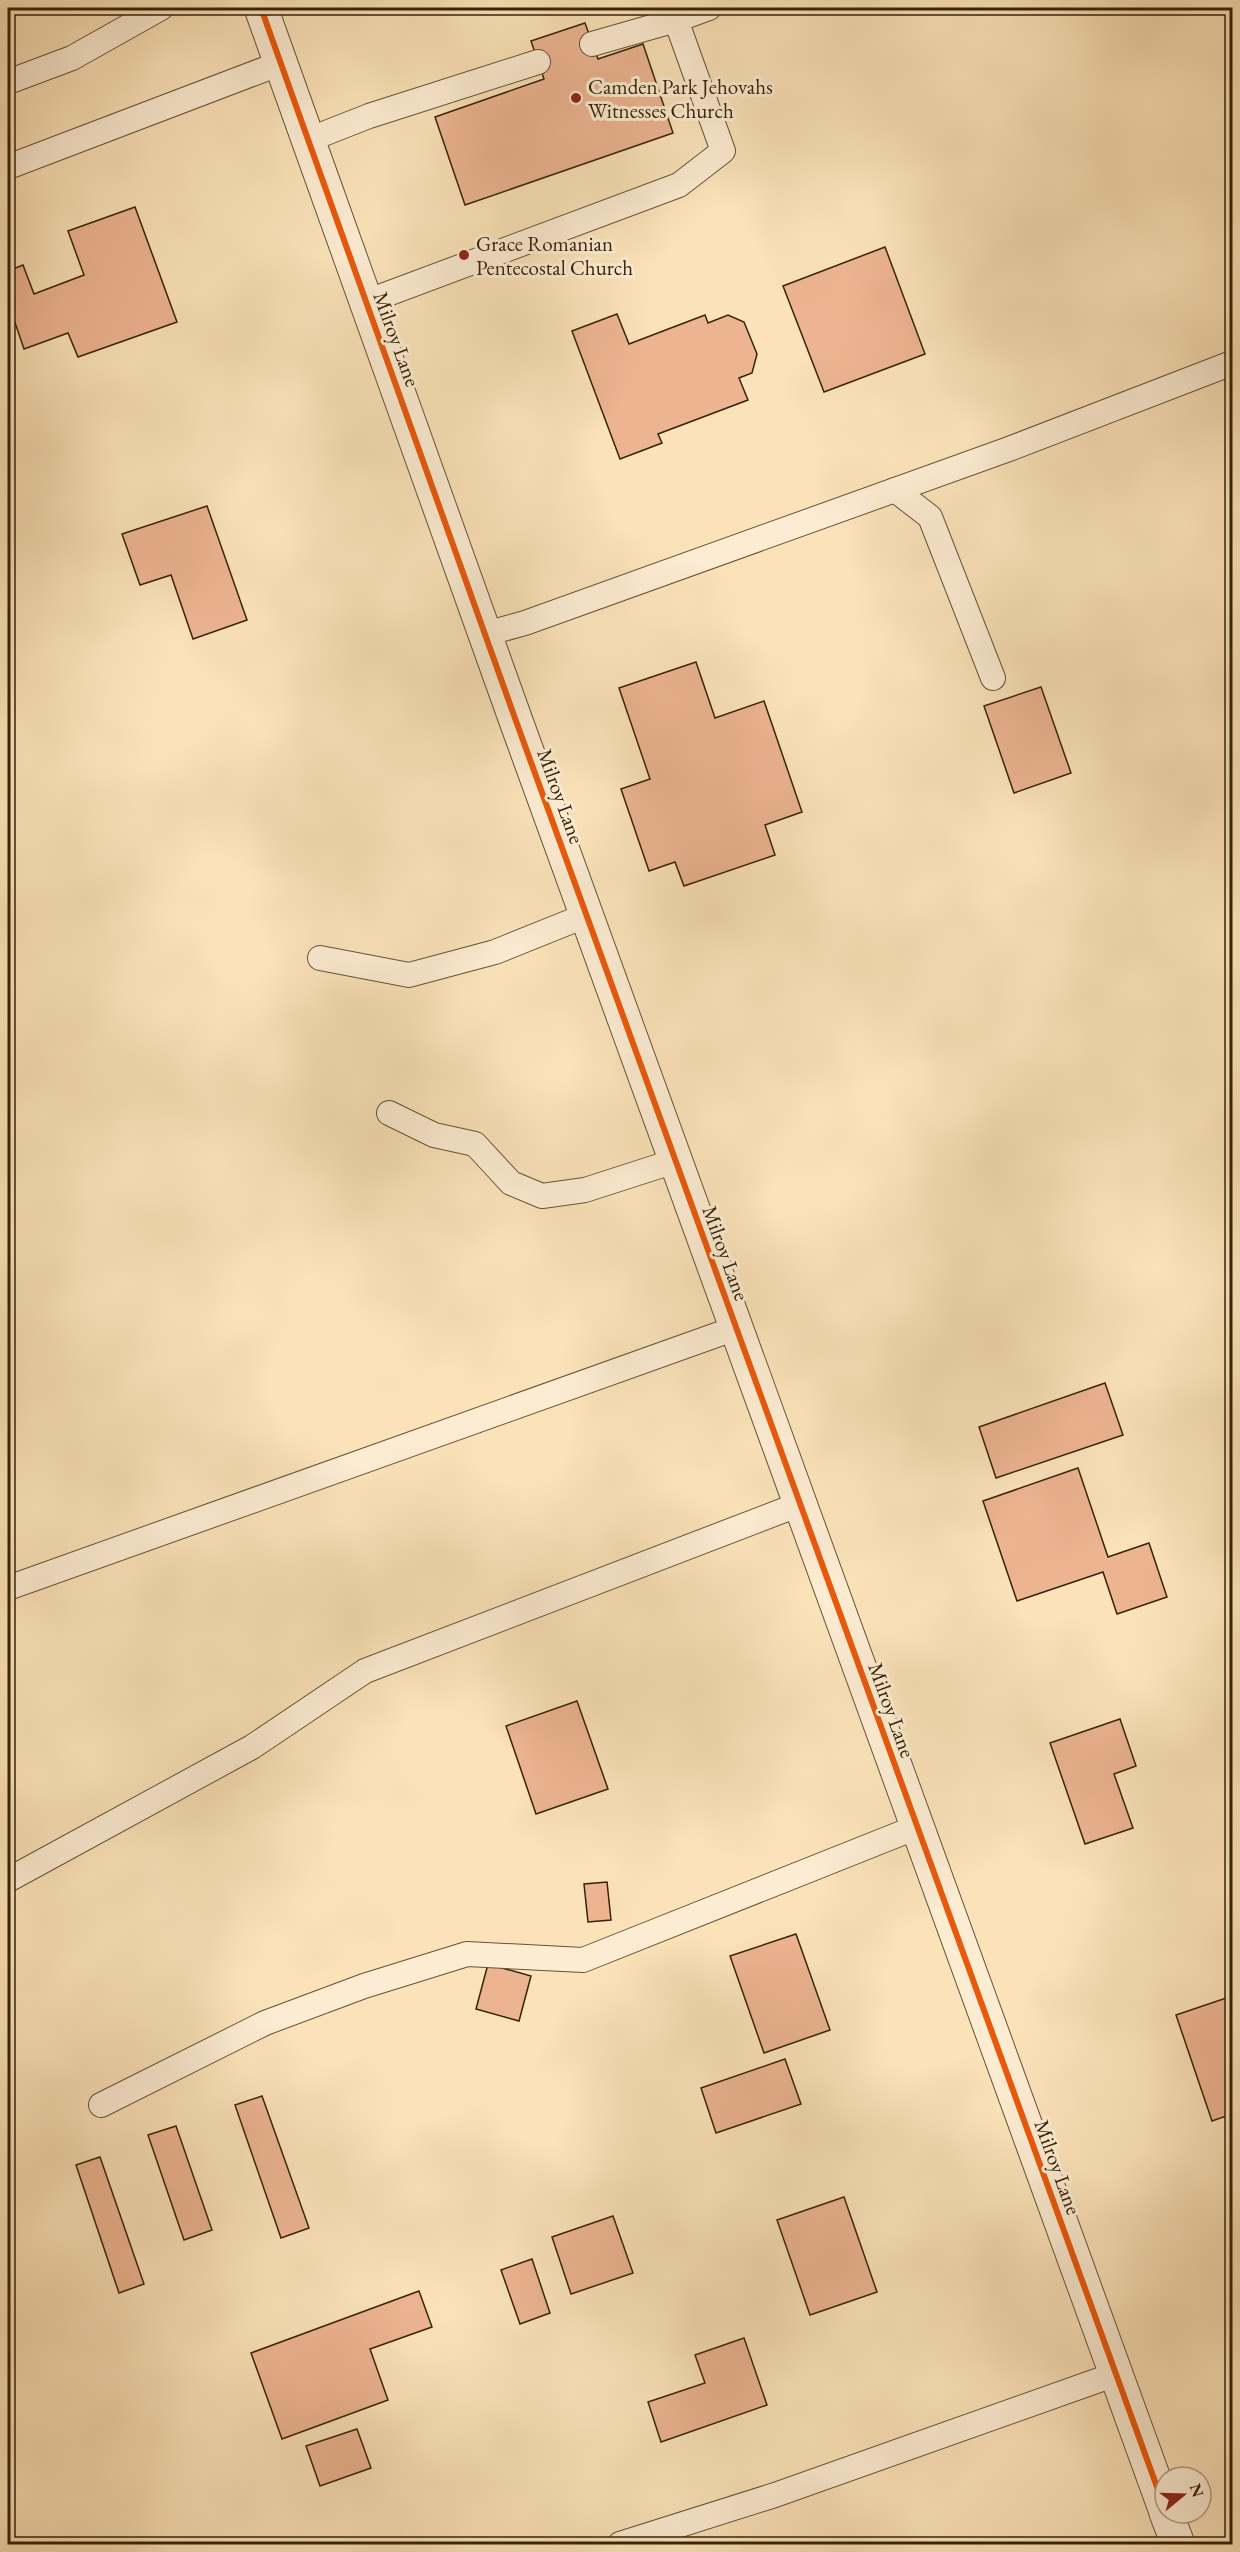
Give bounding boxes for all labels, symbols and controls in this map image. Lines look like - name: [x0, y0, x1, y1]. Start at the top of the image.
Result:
- place label: Camden Park Jehovahs Witnesses Church: [588, 73, 773, 124]
- marker: Camden Park Jehovahs Witnesses Church: [569, 91, 583, 105]
- place label: Grace Romanian Pentecostal Church: [476, 230, 633, 281]
- marker: Grace Romanian Pentecostal Church: [457, 248, 471, 262]
- street label: Milroy Lane: [367, 288, 427, 390]
- street label: Milroy Lane: [531, 745, 591, 847]
- street label: Milroy Lane: [696, 1202, 756, 1304]
- street label: Milroy Lane: [862, 1659, 922, 1761]
- street label: Milroy Lane: [1028, 2116, 1088, 2218]
- north arrow: [1153, 2465, 1213, 2525]
- text: N: [1185, 2481, 1209, 2500]

